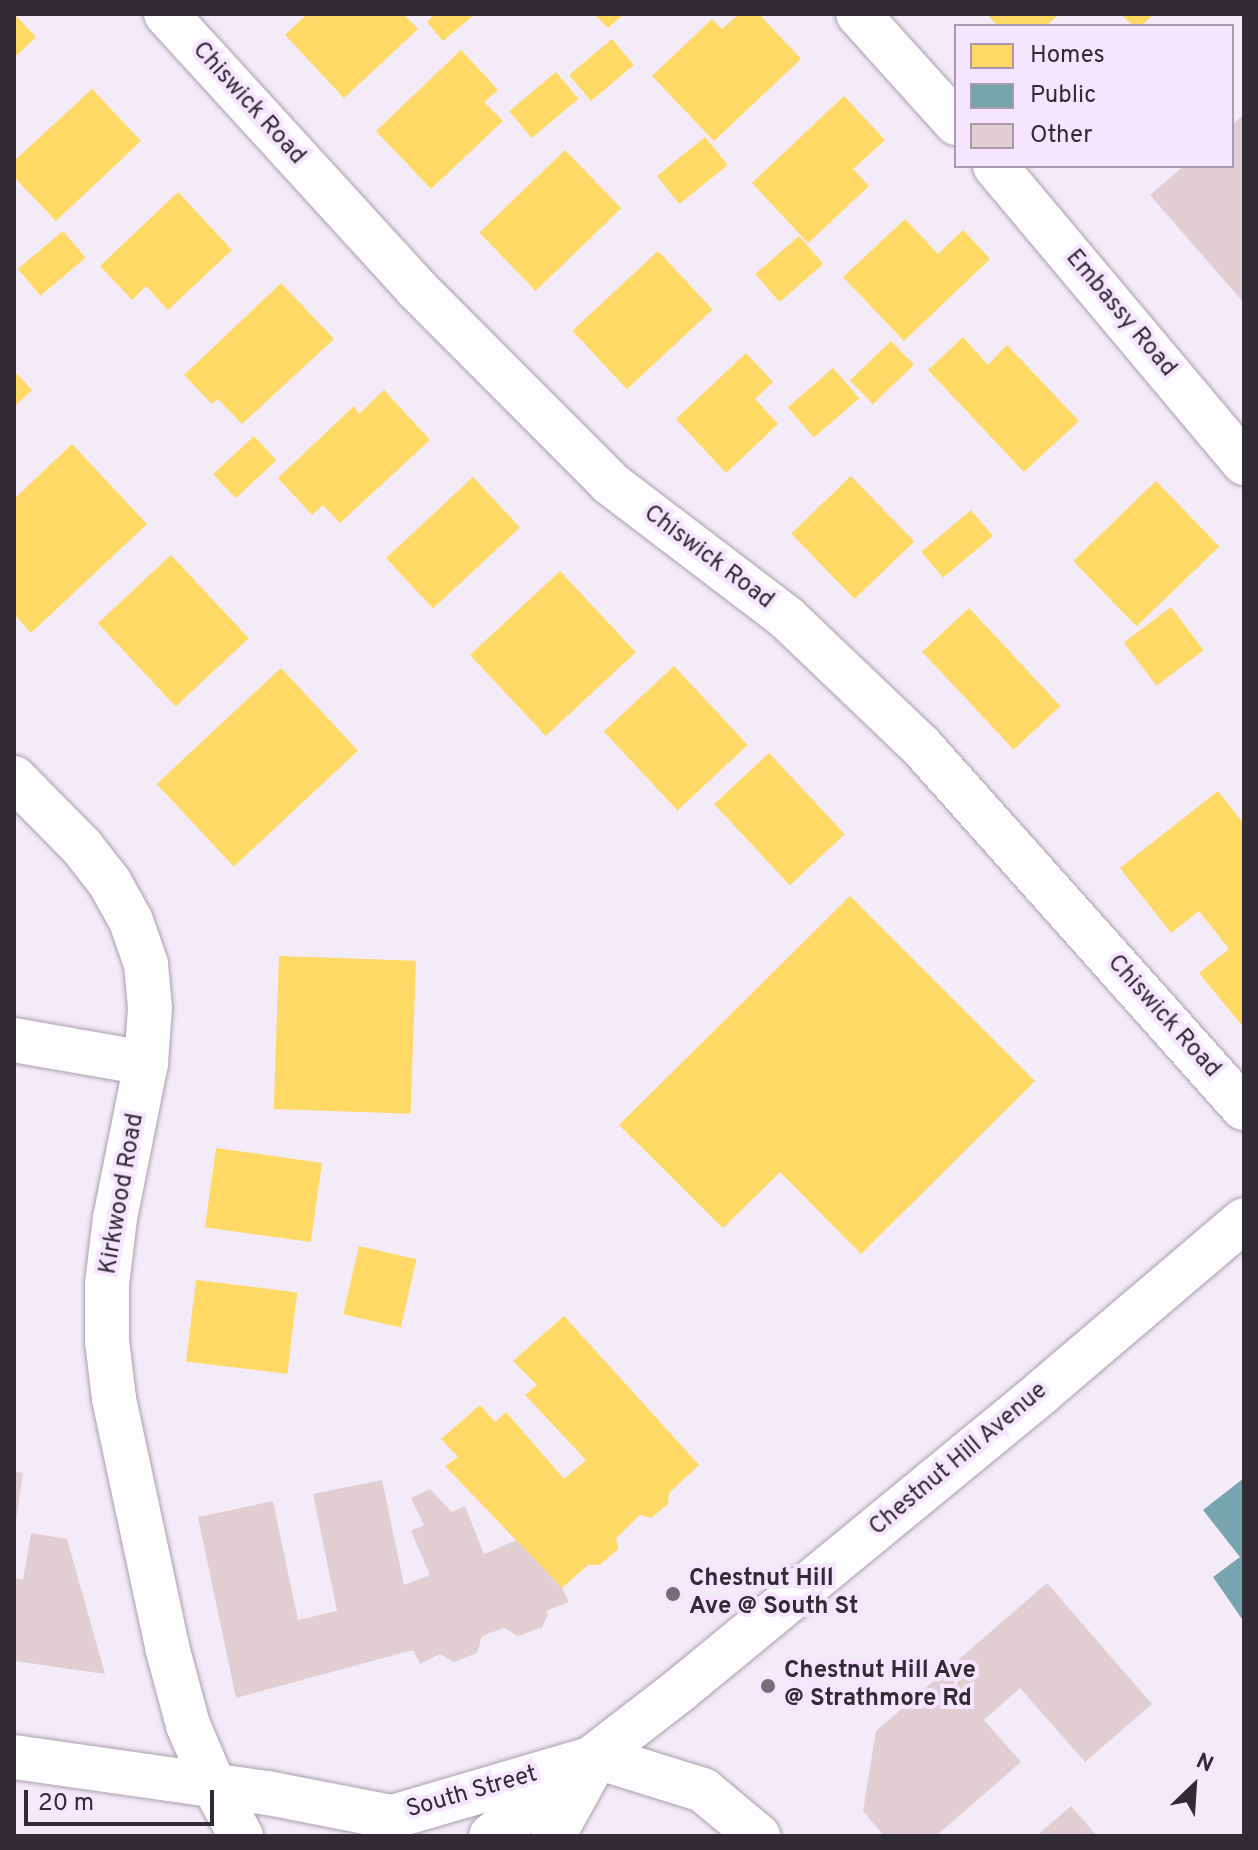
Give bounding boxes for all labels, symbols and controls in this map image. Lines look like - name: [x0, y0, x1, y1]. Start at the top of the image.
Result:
- legend: [954, 24, 1234, 168]
- street label: Chiswick Road: [185, 37, 311, 171]
- text: Homes: [1030, 41, 1105, 71]
- text: Public: [1030, 81, 1096, 111]
- text: Other: [1030, 121, 1092, 151]
- street label: Embassy Road: [1059, 245, 1181, 383]
- street label: Chiswick Road: [637, 500, 779, 616]
- street label: Chiswick Road: [1100, 950, 1226, 1084]
- street label: Kirkwood Road: [95, 1111, 151, 1277]
- street label: Chestnut Hill Avenue: [864, 1377, 1054, 1543]
- place label: Chestnut Hill Ave @ South St: [689, 1566, 858, 1622]
- marker: Chestnut Hill Ave @ South St: [664, 1585, 682, 1603]
- place label: Chestnut Hill Ave @ Strathmore Rd: [784, 1658, 977, 1714]
- marker: Chestnut Hill Ave @ Strathmore Rd: [759, 1677, 777, 1695]
- north arrow: [1154, 1746, 1234, 1826]
- text: N: [1191, 1748, 1217, 1779]
- street label: South Street: [403, 1761, 541, 1825]
- scale bar: [28, 1774, 218, 1824]
- text: 20 m: [38, 1789, 94, 1819]

